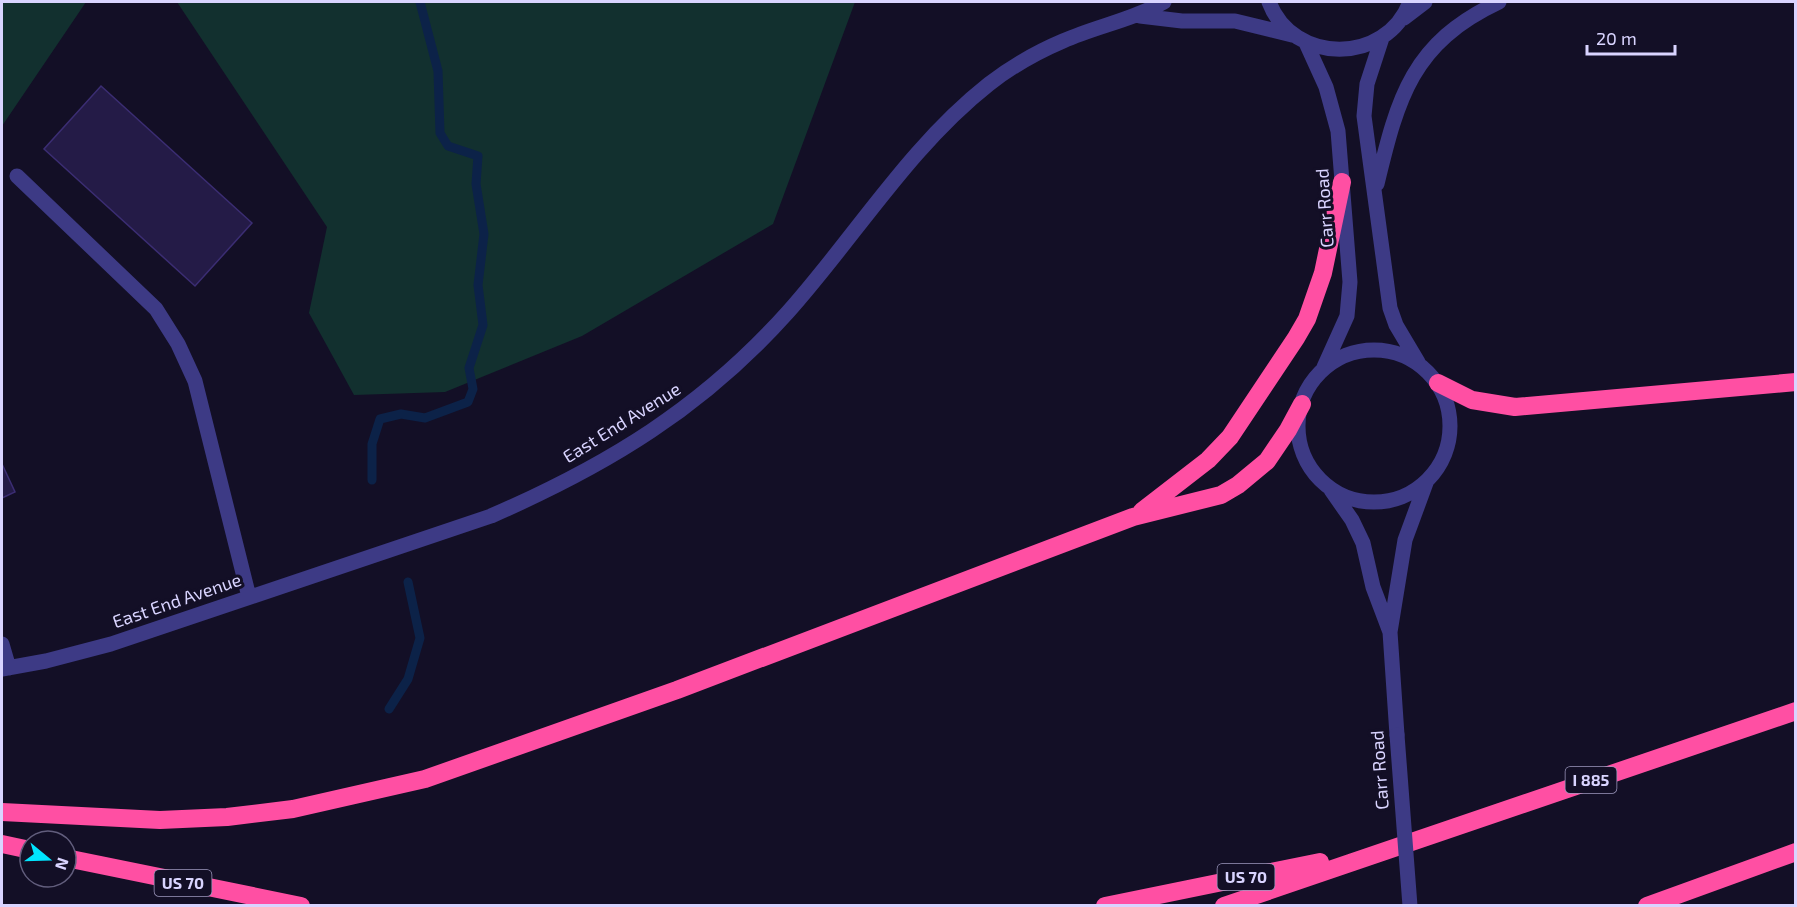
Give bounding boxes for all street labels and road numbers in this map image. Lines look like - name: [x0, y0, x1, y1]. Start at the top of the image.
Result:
- street label: Carr Road: [1310, 168, 1338, 249]
- street label: East End Avenue: [559, 377, 684, 467]
- street label: East End Avenue: [109, 568, 244, 632]
- street label: Carr Road: [1365, 730, 1393, 811]
- road number: I 885: [1566, 767, 1616, 793]
- road number: US 70: [1218, 864, 1274, 890]
- road number: US 70: [154, 870, 212, 896]

